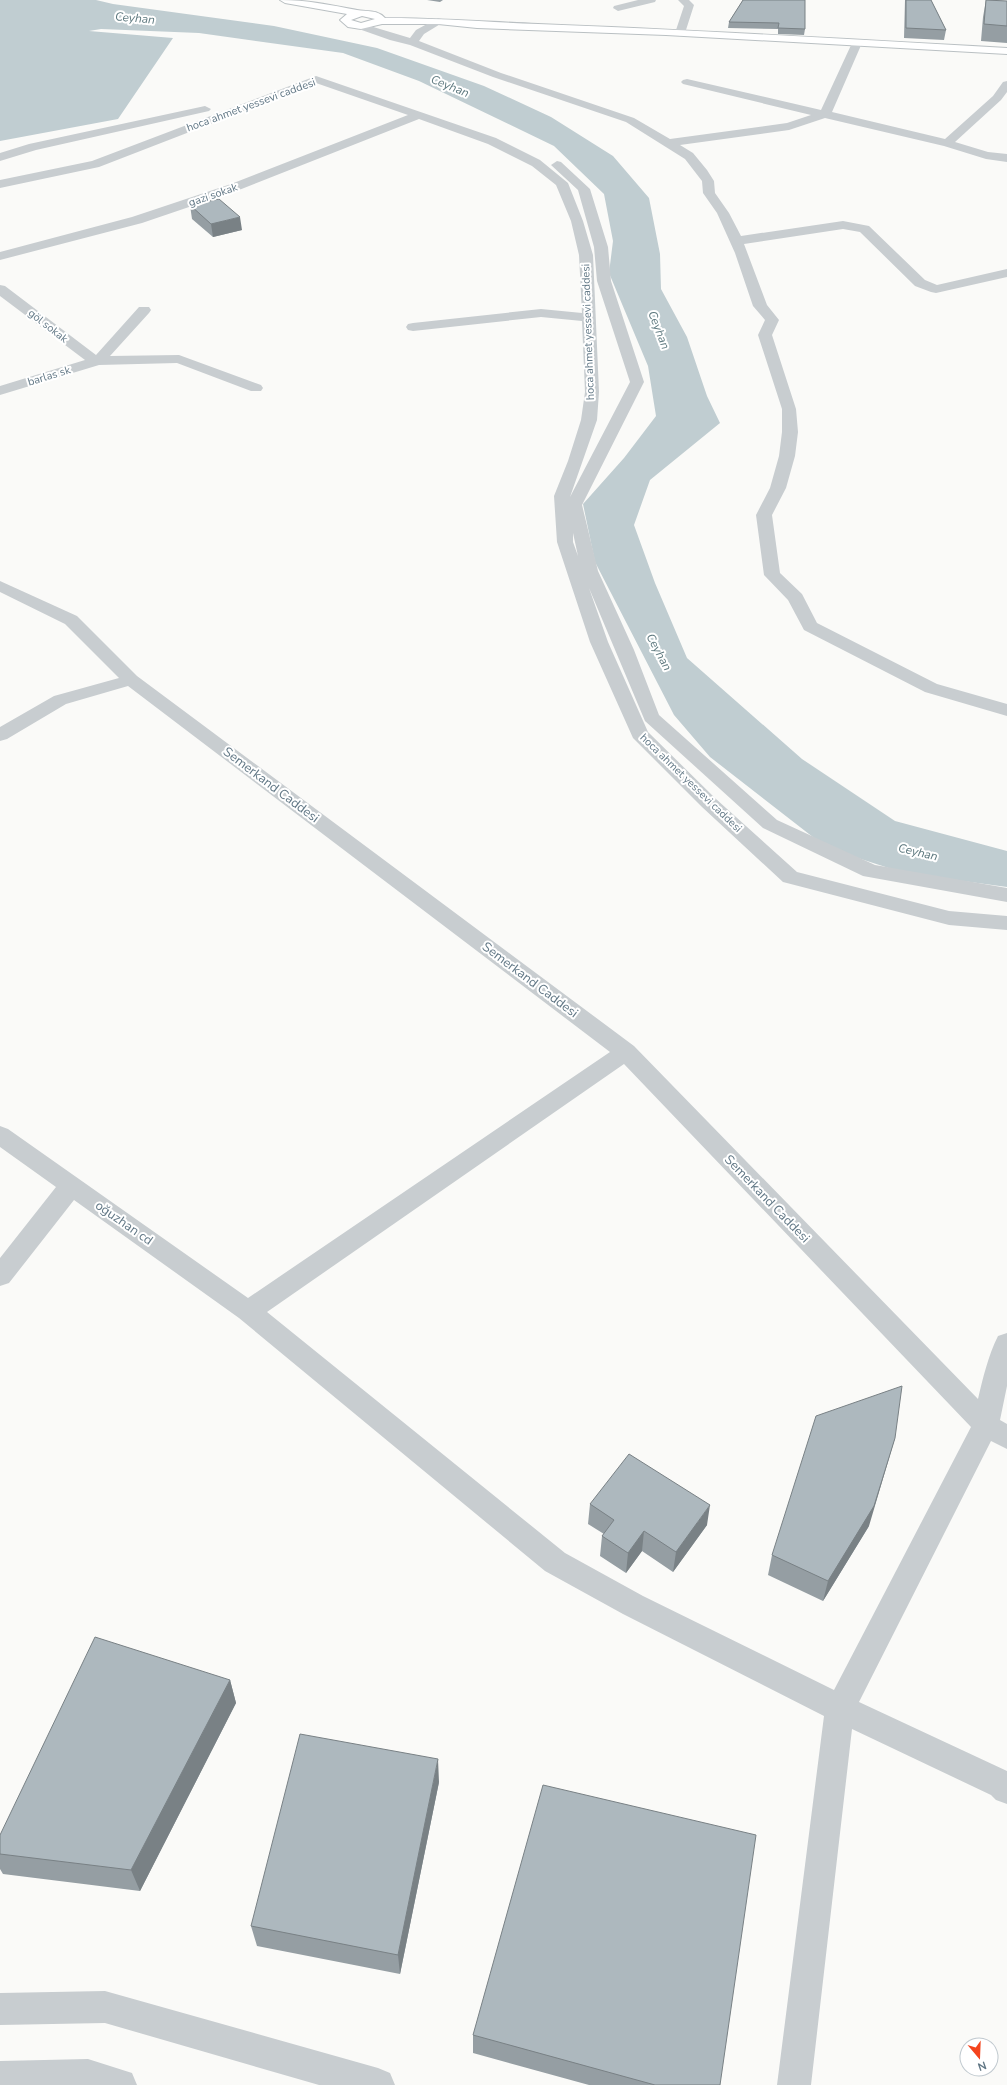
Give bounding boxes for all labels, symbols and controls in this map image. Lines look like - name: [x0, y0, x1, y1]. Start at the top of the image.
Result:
- water label: Ceyhan: [114, 8, 156, 28]
- water label: Ceyhan: [428, 71, 472, 101]
- street label: hoca ahmet yessevi caddesi: [184, 75, 318, 135]
- street label: gazi sokak: [186, 179, 240, 210]
- street label: hoca ahmet yessevi caddesi: [578, 264, 598, 400]
- street label: göl sokak: [25, 306, 71, 347]
- water label: Ceyhan: [644, 308, 674, 352]
- street label: barlas sk: [26, 362, 73, 390]
- water label: Ceyhan: [643, 631, 676, 674]
- street label: hoca ahmet yessevi caddesi: [637, 730, 745, 836]
- street label: Semerkand Caddesi: [219, 743, 323, 827]
- water label: Ceyhan: [897, 840, 940, 864]
- street label: Semerkand Caddesi: [478, 938, 582, 1022]
- street label: Semerkand Caddesi: [720, 1151, 814, 1247]
- street label: oğuzhan cd: [92, 1197, 156, 1249]
- north arrow: [959, 2037, 999, 2077]
- text: N: [976, 2058, 988, 2074]

